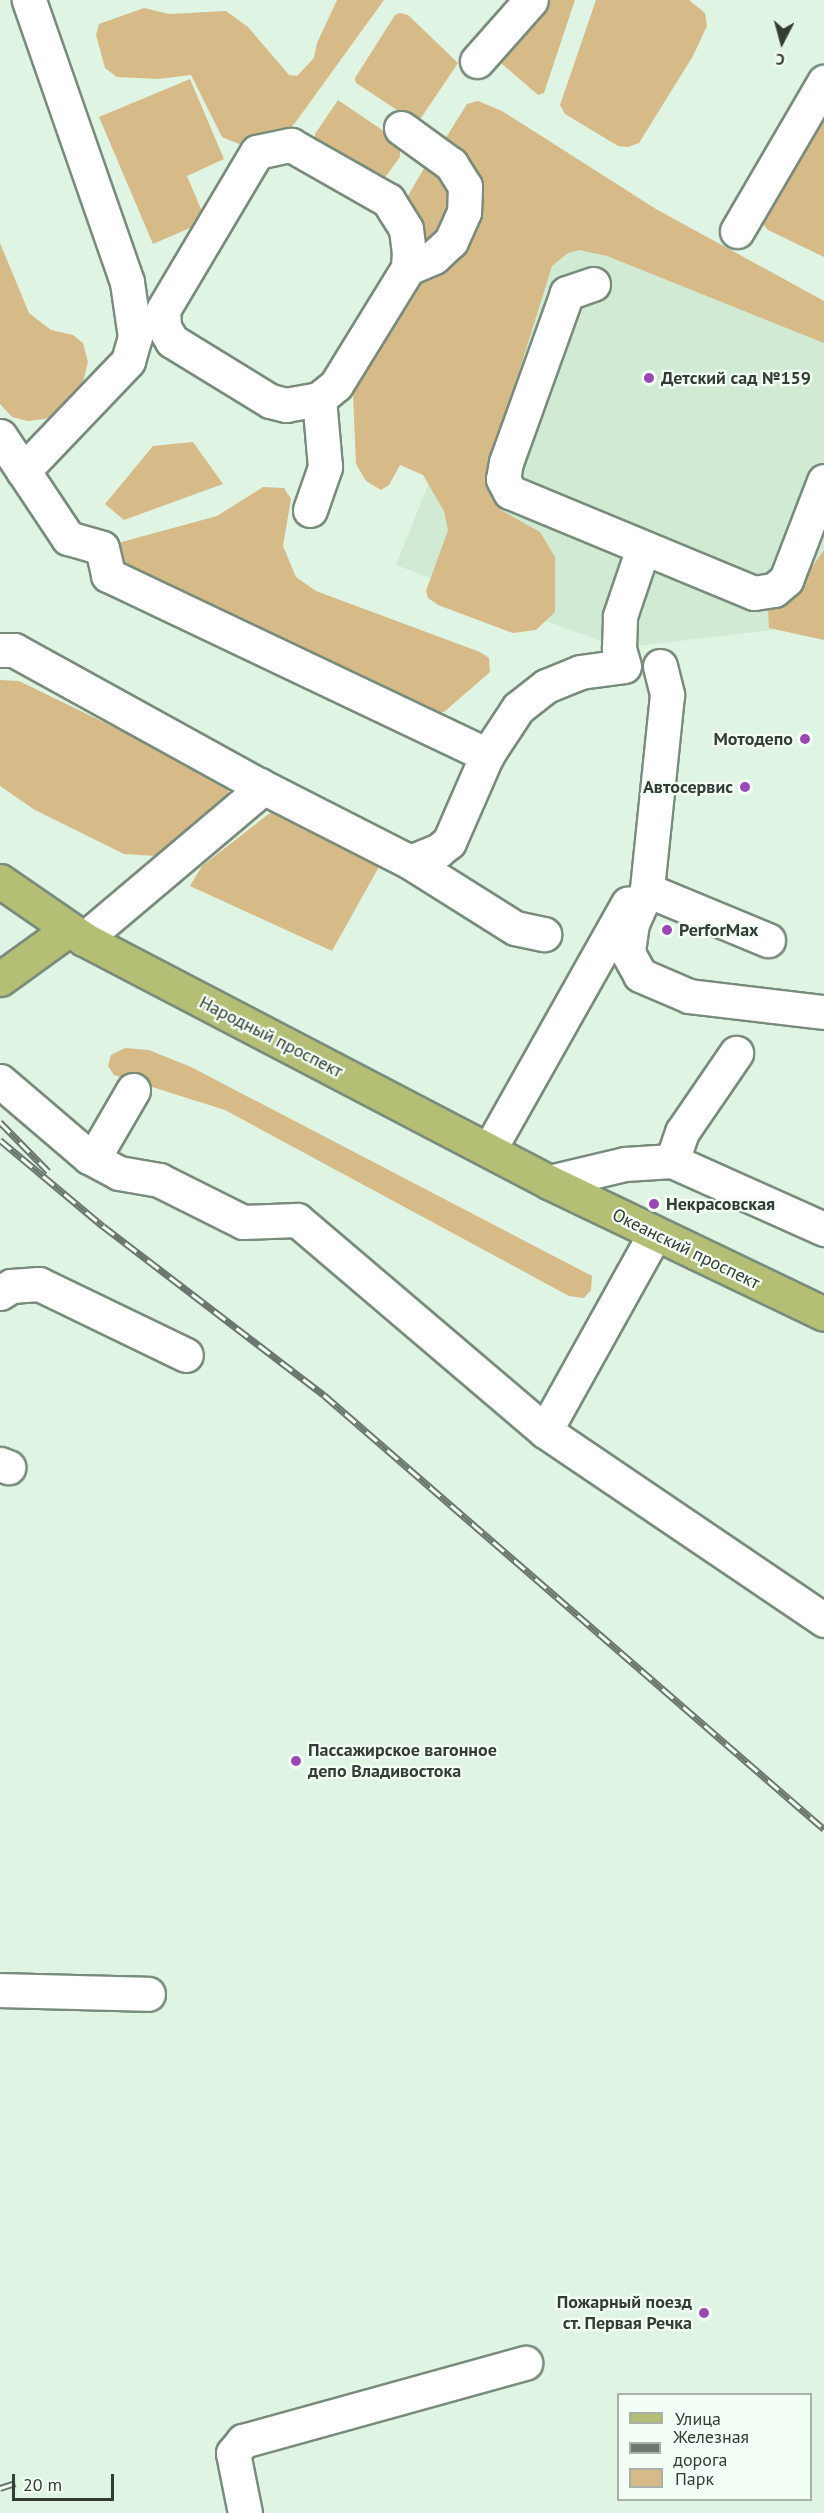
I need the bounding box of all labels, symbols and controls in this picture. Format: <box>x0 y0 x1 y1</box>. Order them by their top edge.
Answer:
north arrow <box>752 12 812 72</box>
text: С <box>775 49 786 70</box>
place label: Детский сад №159 <box>661 367 811 389</box>
marker: Детский сад №159 <box>642 371 656 385</box>
place label: Мотодепо <box>713 728 793 750</box>
marker: Мотодепо <box>798 732 812 746</box>
place label: Автосервис <box>643 776 733 798</box>
marker: Автосервис <box>738 780 752 794</box>
place label: PerforMax <box>679 919 759 941</box>
marker: PerforMax <box>660 923 674 937</box>
street label: Народный проспект <box>196 992 346 1082</box>
place label: Некрасовская <box>666 1193 775 1215</box>
marker: Некрасовская <box>647 1197 661 1211</box>
street label: Океанский проспект <box>609 1204 763 1294</box>
place label: Пассажирское вагонное депо Владивостока <box>308 1740 497 1782</box>
marker: Пассажирское вагонное депо Владивостока <box>289 1754 303 1768</box>
place label: Пожарный поезд ст. Первая Речка <box>557 2292 692 2334</box>
marker: Пожарный поезд ст. Первая Речка <box>697 2306 711 2320</box>
legend <box>617 2393 812 2501</box>
text: Улица <box>675 2407 721 2430</box>
text: Железная дорога <box>673 2425 749 2471</box>
scale bar <box>15 2462 117 2500</box>
text: Парк <box>675 2467 714 2490</box>
text: 20 m <box>23 2473 62 2496</box>

